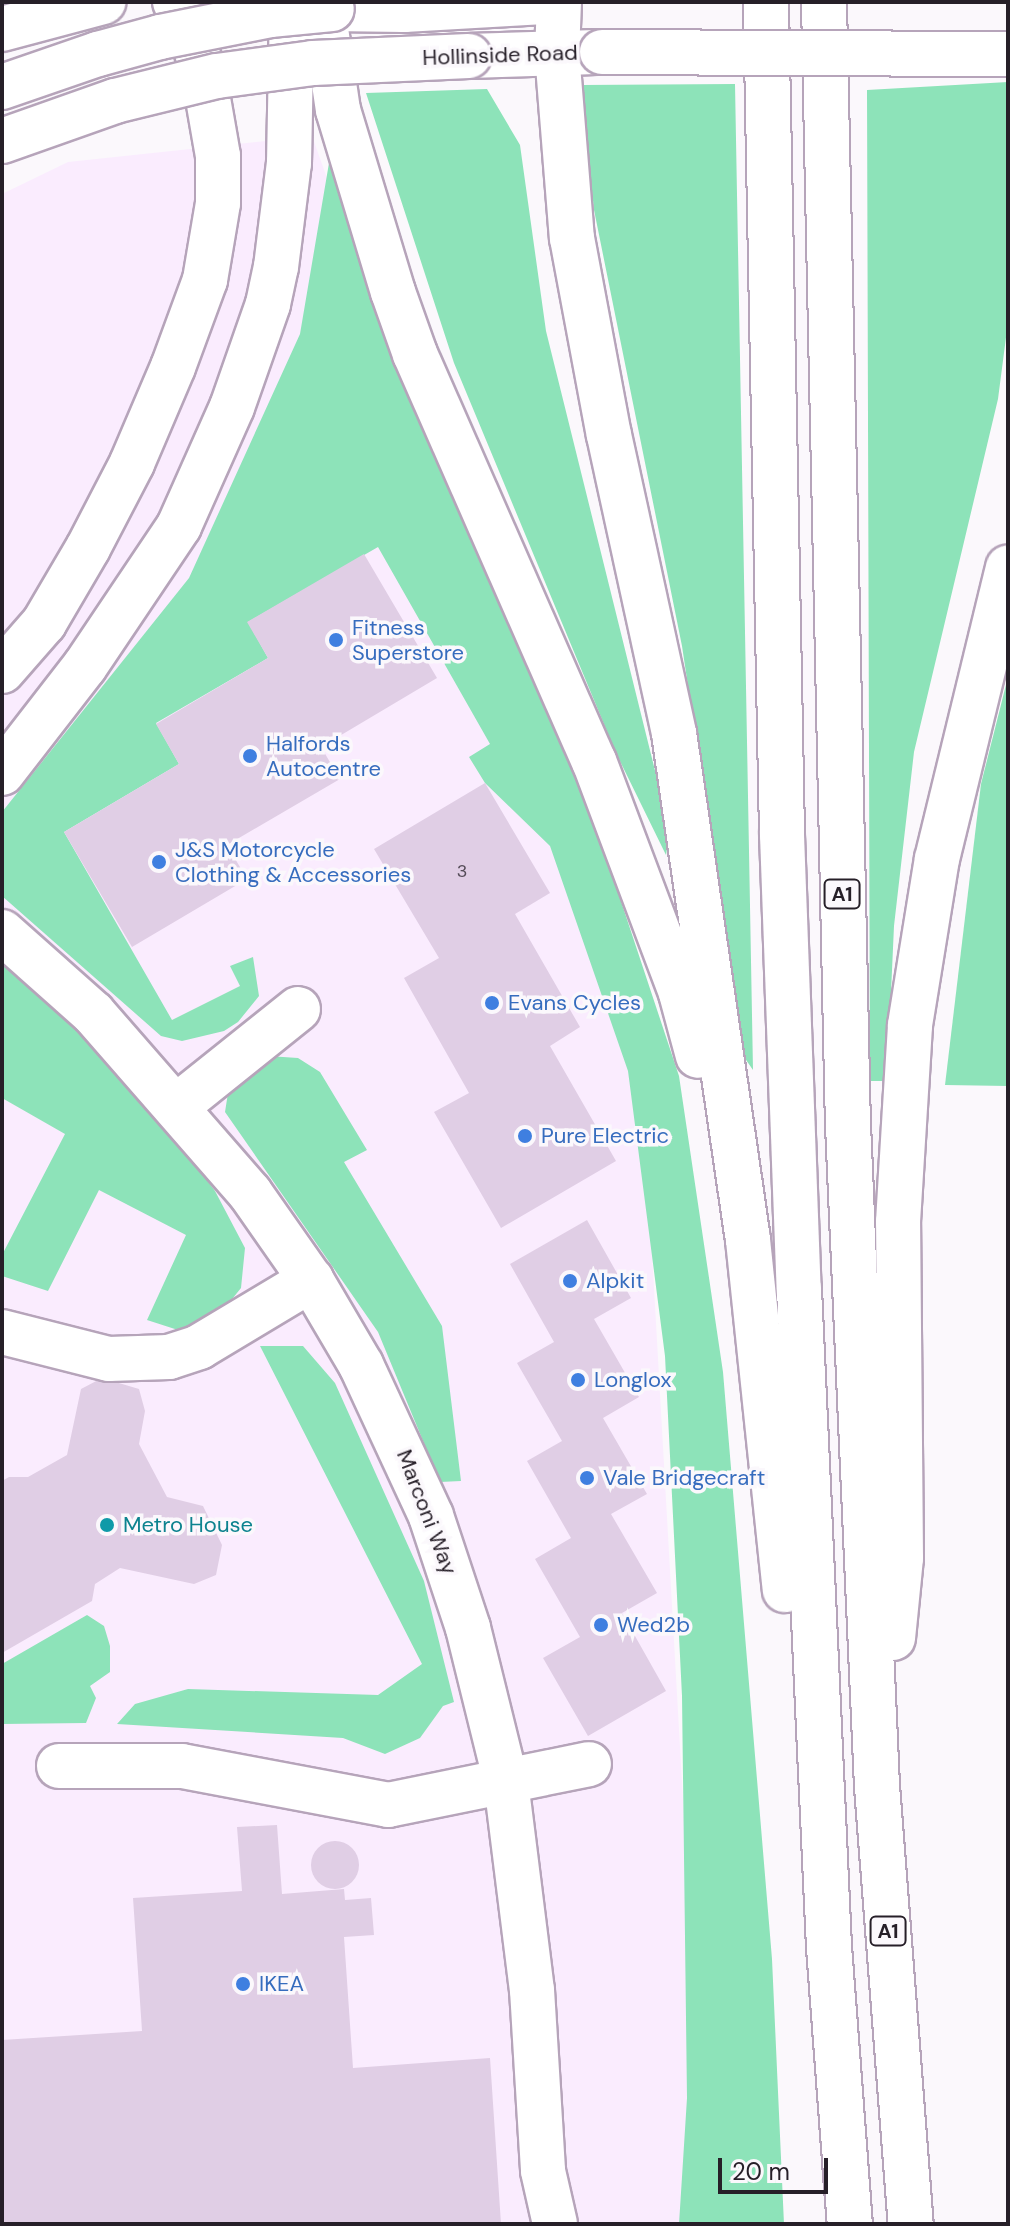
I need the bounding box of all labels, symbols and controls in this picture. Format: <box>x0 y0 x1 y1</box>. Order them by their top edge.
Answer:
street label: Hollinside Road <box>422 39 578 71</box>
place label: Fitness Superstore <box>352 614 464 666</box>
marker: Fitness Superstore <box>327 631 345 649</box>
place label: Halfords Autocentre <box>266 730 381 782</box>
marker: Halfords Autocentre <box>241 747 259 765</box>
place label: J&S Motorcycle Clothing & Accessories <box>175 836 411 888</box>
marker: J&S Motorcycle Clothing & Accessories <box>150 853 168 871</box>
house number: 3 <box>457 860 467 882</box>
road number: A1 <box>822 878 862 910</box>
place label: Evans Cycles <box>508 990 641 1016</box>
marker: Evans Cycles <box>483 994 501 1012</box>
place label: Pure Electric <box>541 1123 669 1149</box>
marker: Pure Electric <box>516 1127 534 1145</box>
place label: Alpkit <box>586 1268 644 1294</box>
marker: Alpkit <box>561 1272 579 1290</box>
place label: Longlox <box>594 1367 671 1393</box>
marker: Longlox <box>569 1371 587 1389</box>
street label: Marconi Way <box>391 1446 463 1578</box>
place label: Vale Bridgecraft <box>603 1465 765 1491</box>
marker: Vale Bridgecraft <box>578 1469 596 1487</box>
place label: Metro House <box>123 1512 253 1538</box>
marker: Metro House <box>98 1516 116 1534</box>
place label: Wed2b <box>617 1612 690 1638</box>
marker: Wed2b <box>592 1616 610 1634</box>
road number: A1 <box>868 1915 908 1947</box>
place label: IKEA <box>259 1971 304 1997</box>
marker: IKEA <box>234 1975 252 1993</box>
scale bar <box>722 2142 832 2192</box>
text: 20 m <box>732 2156 790 2187</box>

